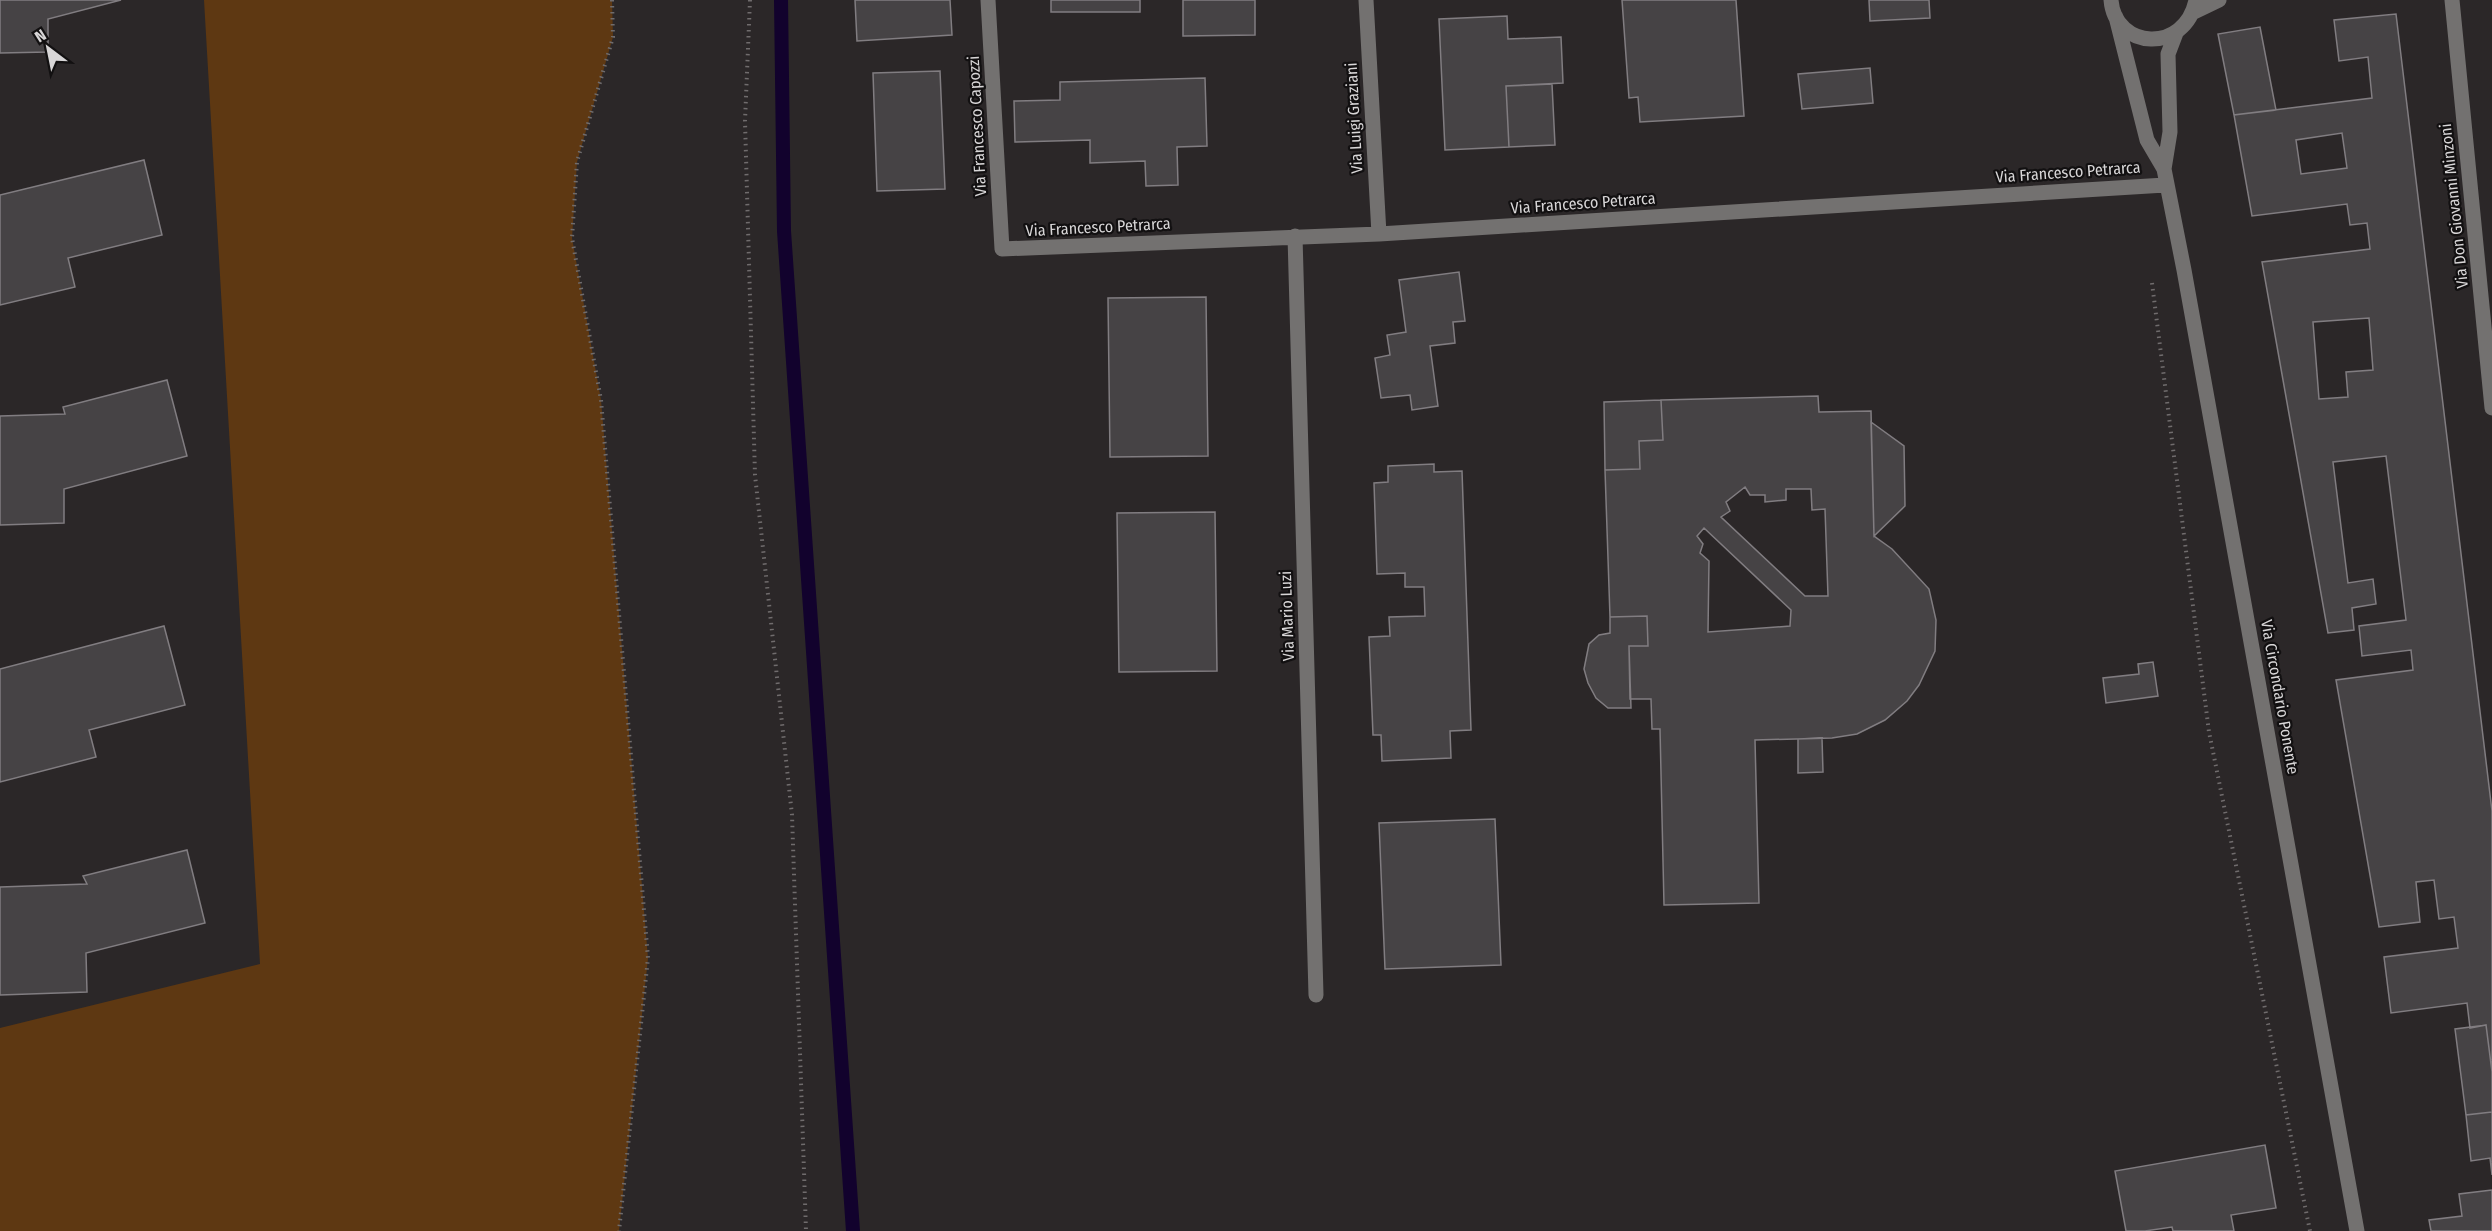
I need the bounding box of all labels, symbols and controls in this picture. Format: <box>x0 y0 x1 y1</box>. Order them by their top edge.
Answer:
north arrow <box>18 18 78 78</box>
text: N <box>31 25 49 46</box>
street label: Via Francesco Capozzi <box>964 55 990 197</box>
street label: Via Luigi Graziani <box>1342 62 1366 174</box>
street label: Via Don Giovanni Minzoni <box>2436 123 2472 289</box>
street label: Via Francesco Petrarca <box>1995 157 2141 187</box>
street label: Via Francesco Petrarca <box>1510 188 1656 218</box>
street label: Via Francesco Petrarca <box>1025 214 1171 240</box>
street label: Via Mario Luzi <box>1276 571 1298 661</box>
street label: Via Circondario Ponente <box>2257 618 2303 776</box>

